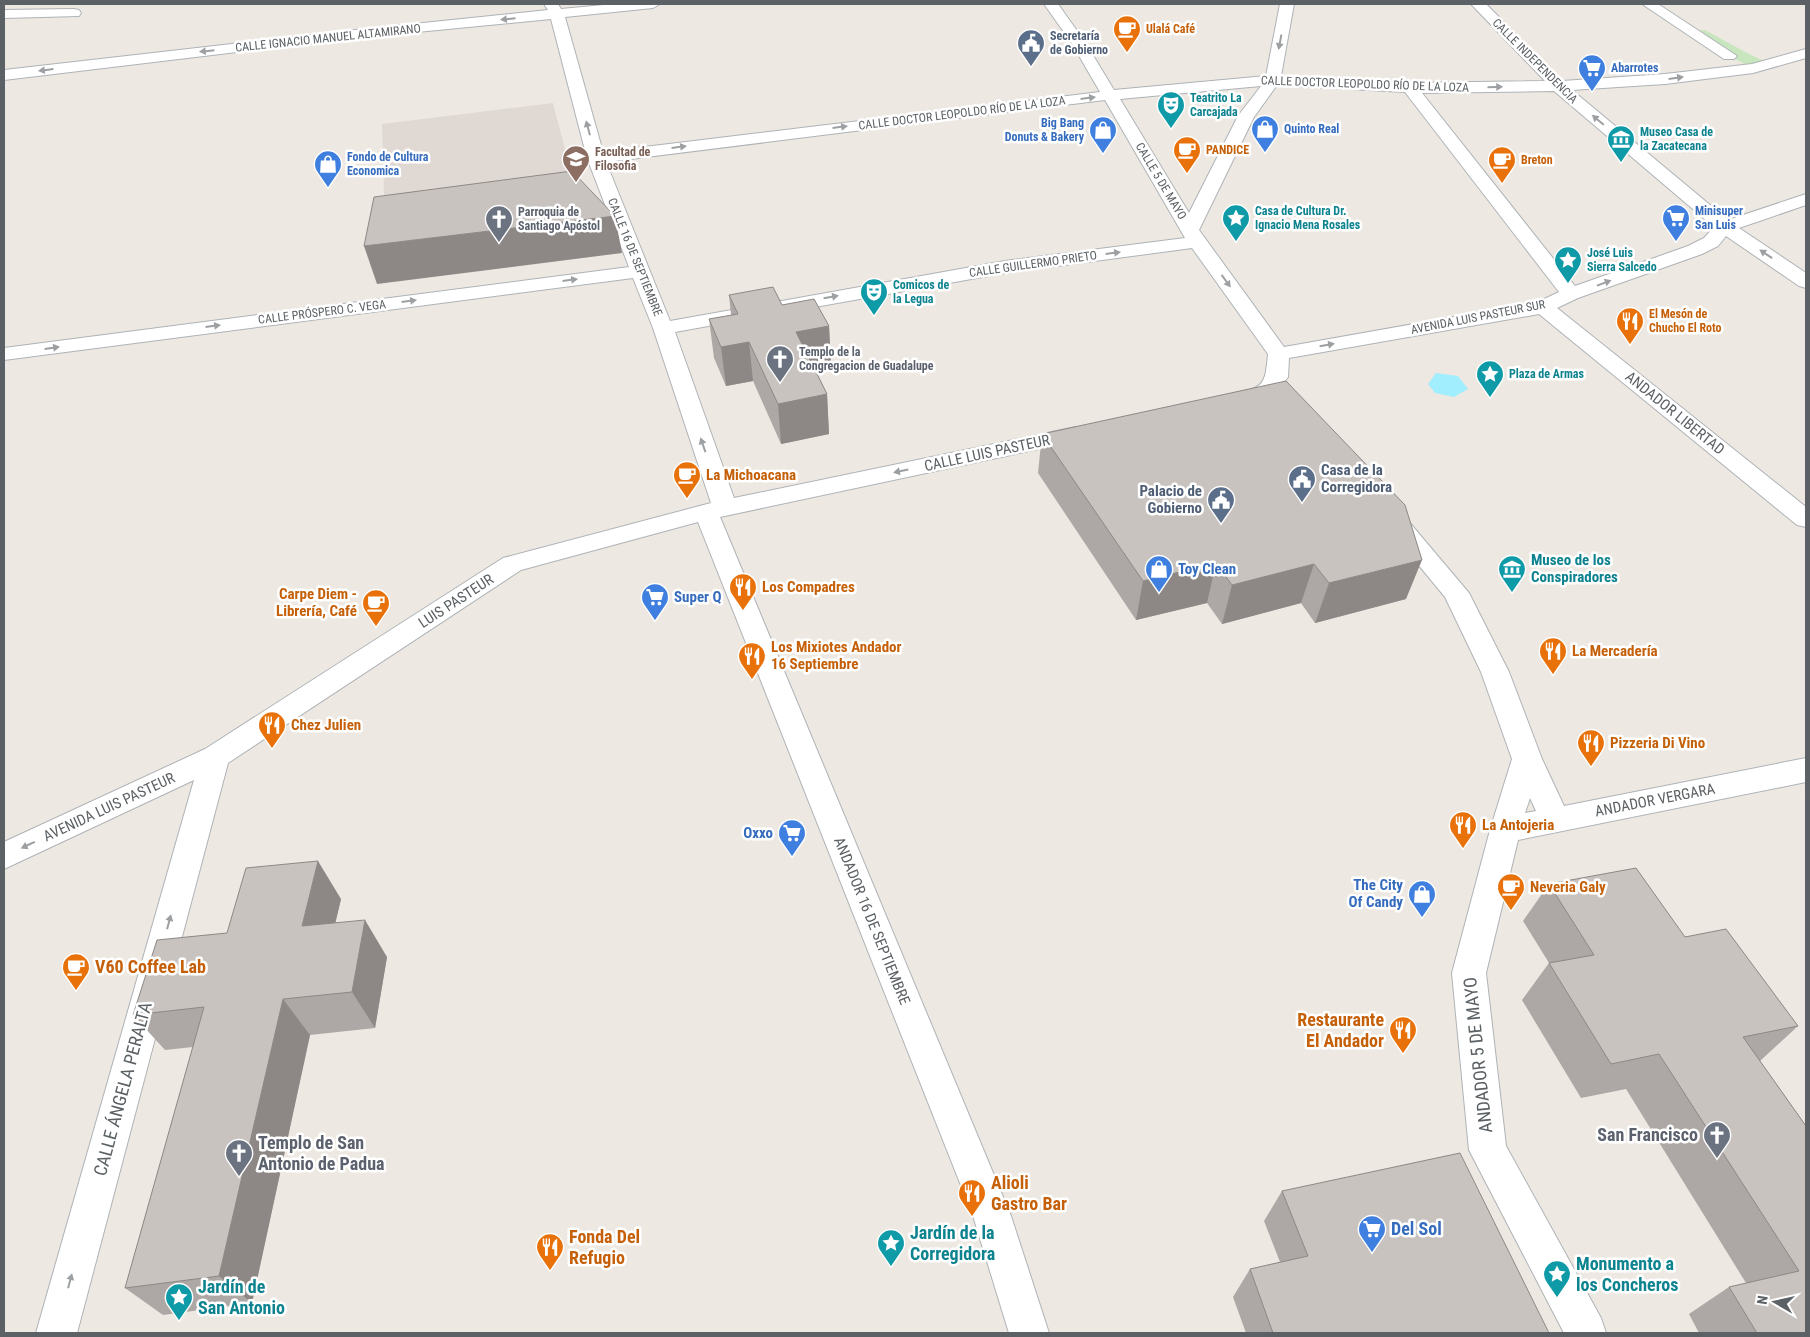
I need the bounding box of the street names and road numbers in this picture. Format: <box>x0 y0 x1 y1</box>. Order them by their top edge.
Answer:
street label: CALLE INDEPENDENCIA <box>1490 16 1580 106</box>
street label: CALLE IGNACIO MANUEL ALTAMIRANO <box>235 21 421 55</box>
street label: CALLE DOCTOR LEOPOLDO RÍO DE LA LOZA <box>1261 72 1469 95</box>
street label: CALLE DOCTOR LEOPOLDO RÍO DE LA LOZA <box>858 92 1066 133</box>
street label: CALLE 5 DE MAYO <box>1133 140 1189 222</box>
street label: CALLE 16 DE SEPTIEMBRE <box>605 196 665 318</box>
street label: CALLE GUILLERMO PRIETO <box>968 248 1098 280</box>
street label: CALLE PRÓSPERO C. VEGA <box>257 296 387 327</box>
street label: AVENIDA LUIS PASTEUR SUR <box>1410 297 1547 337</box>
street label: ANDADOR LIBERTAD <box>1622 368 1728 458</box>
street label: CALLE LUIS PASTEUR <box>923 431 1051 475</box>
street label: LUIS PASTEUR <box>415 570 497 632</box>
street label: AVENIDA LUIS PASTEUR <box>40 769 178 845</box>
street label: ANDADOR VERGARA <box>1593 779 1717 820</box>
street label: ANDADOR 16 DE SEPTIEMBRE <box>830 835 914 1007</box>
street label: ANDADOR 5 DE MAYO <box>1459 976 1496 1134</box>
street label: CALLE ÁNGELA PERALTA <box>89 999 156 1178</box>

